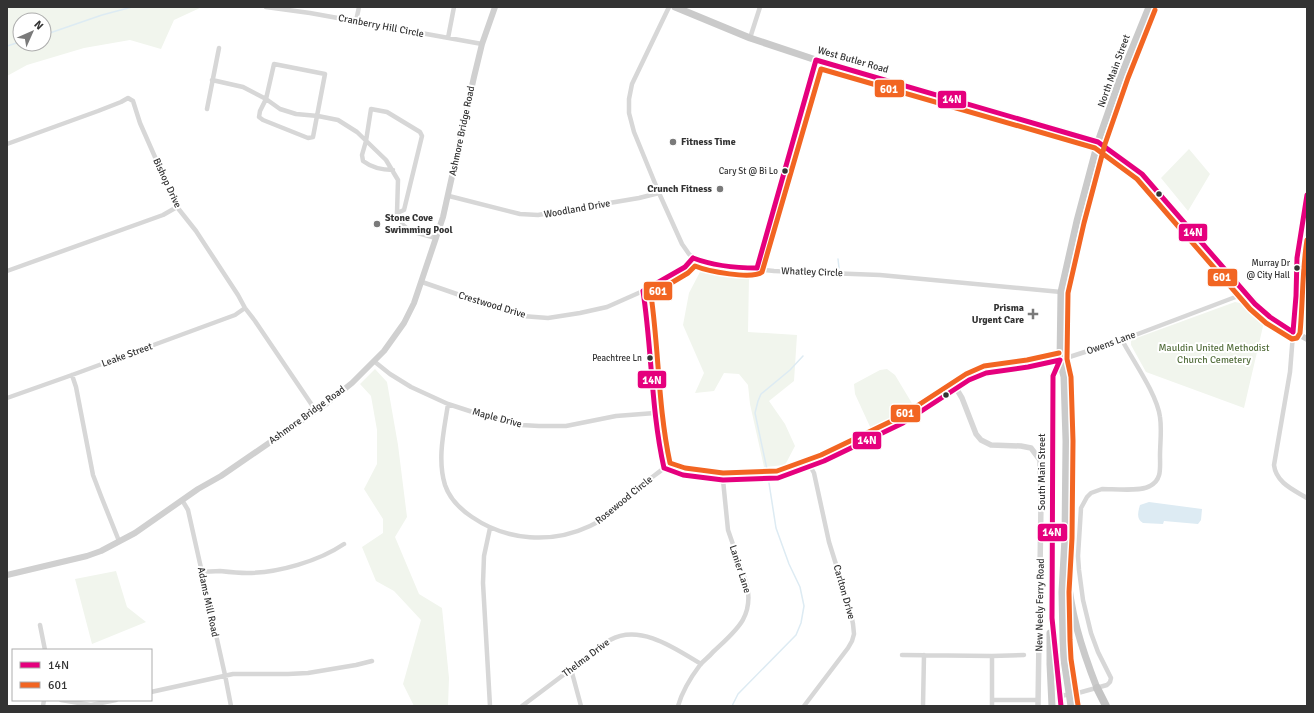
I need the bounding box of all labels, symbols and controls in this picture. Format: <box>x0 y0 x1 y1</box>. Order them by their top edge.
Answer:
north arrow <box>12 12 52 52</box>
street label: Cranberry Hill Circle <box>337 12 425 40</box>
text: N <box>31 18 46 33</box>
street label: North Main Street <box>1095 32 1133 109</box>
street label: West Butler Road <box>816 44 890 76</box>
line badge: 601 <box>874 79 905 98</box>
text: 601 <box>880 83 898 96</box>
street label: Ashmore Bridge Road <box>447 85 477 177</box>
line badge: 14N <box>937 90 967 109</box>
text: 14N <box>942 93 962 106</box>
place label: Fitness Time <box>681 136 736 148</box>
marker: Fitness Time <box>668 137 678 147</box>
street label: Bishop Drive <box>150 156 184 210</box>
place label: Cary St @ Bi Lo <box>719 166 778 177</box>
marker: Cary St @ Bi Lo <box>780 166 790 176</box>
place label: Crunch Fitness <box>647 183 713 195</box>
marker: Crunch Fitness <box>715 184 725 194</box>
unlabelled marker <box>1154 189 1164 199</box>
street label: Woodland Drive <box>543 197 611 221</box>
place label: Stone Cove Swimming Pool <box>385 212 453 236</box>
marker: Stone Cove Swimming Pool <box>372 219 382 229</box>
line badge: 14N <box>1178 223 1208 242</box>
text: 14N <box>1183 226 1203 239</box>
place label: Murray Dr @ City Hall <box>1246 258 1291 281</box>
marker: Murray Dr @ City Hall <box>1292 263 1302 273</box>
street label: Whatley Circle <box>781 265 843 279</box>
line badge: 601 <box>1207 268 1238 287</box>
text: 601 <box>1213 271 1231 284</box>
line badge: 601 <box>643 281 673 301</box>
text: 601 <box>649 285 667 298</box>
street label: Crestwood Drive <box>457 289 527 321</box>
place label: Prisma Urgent Care <box>972 302 1024 326</box>
marker: Prisma Urgent Care <box>1027 308 1039 320</box>
street label: Owens Lane <box>1085 329 1137 357</box>
street label: Leake Street <box>100 340 154 370</box>
park label: Mauldin United Methodist Church Cemetery <box>1159 342 1270 366</box>
place label: Peachtree Ln <box>592 353 642 364</box>
marker: Peachtree Ln <box>645 353 655 363</box>
line badge: 14N <box>637 370 667 389</box>
text: 14N <box>642 374 662 387</box>
street label: Ashmore Bridge Road <box>266 383 348 447</box>
unlabelled marker <box>941 390 951 400</box>
line badge: 601 <box>890 404 921 423</box>
street label: Maple Drive <box>471 406 523 430</box>
text: 601 <box>896 407 914 420</box>
line badge: 14N <box>852 431 882 450</box>
street label: South Main Street <box>1036 433 1048 510</box>
text: 14N <box>857 434 877 447</box>
street label: Rosewood Circle <box>593 473 655 527</box>
line badge: 14N <box>1037 523 1068 542</box>
text: 14N <box>1042 526 1062 539</box>
street label: Lanier Lane <box>727 543 753 595</box>
street label: New Neely Ferry Road <box>1033 558 1047 652</box>
street label: Carlton Drive <box>830 563 858 621</box>
street label: Adams Mill Road <box>195 566 221 638</box>
street label: Thelma Drive <box>560 636 612 680</box>
legend <box>12 649 152 701</box>
text: 14N <box>48 658 69 673</box>
text: 601 <box>48 678 67 693</box>

